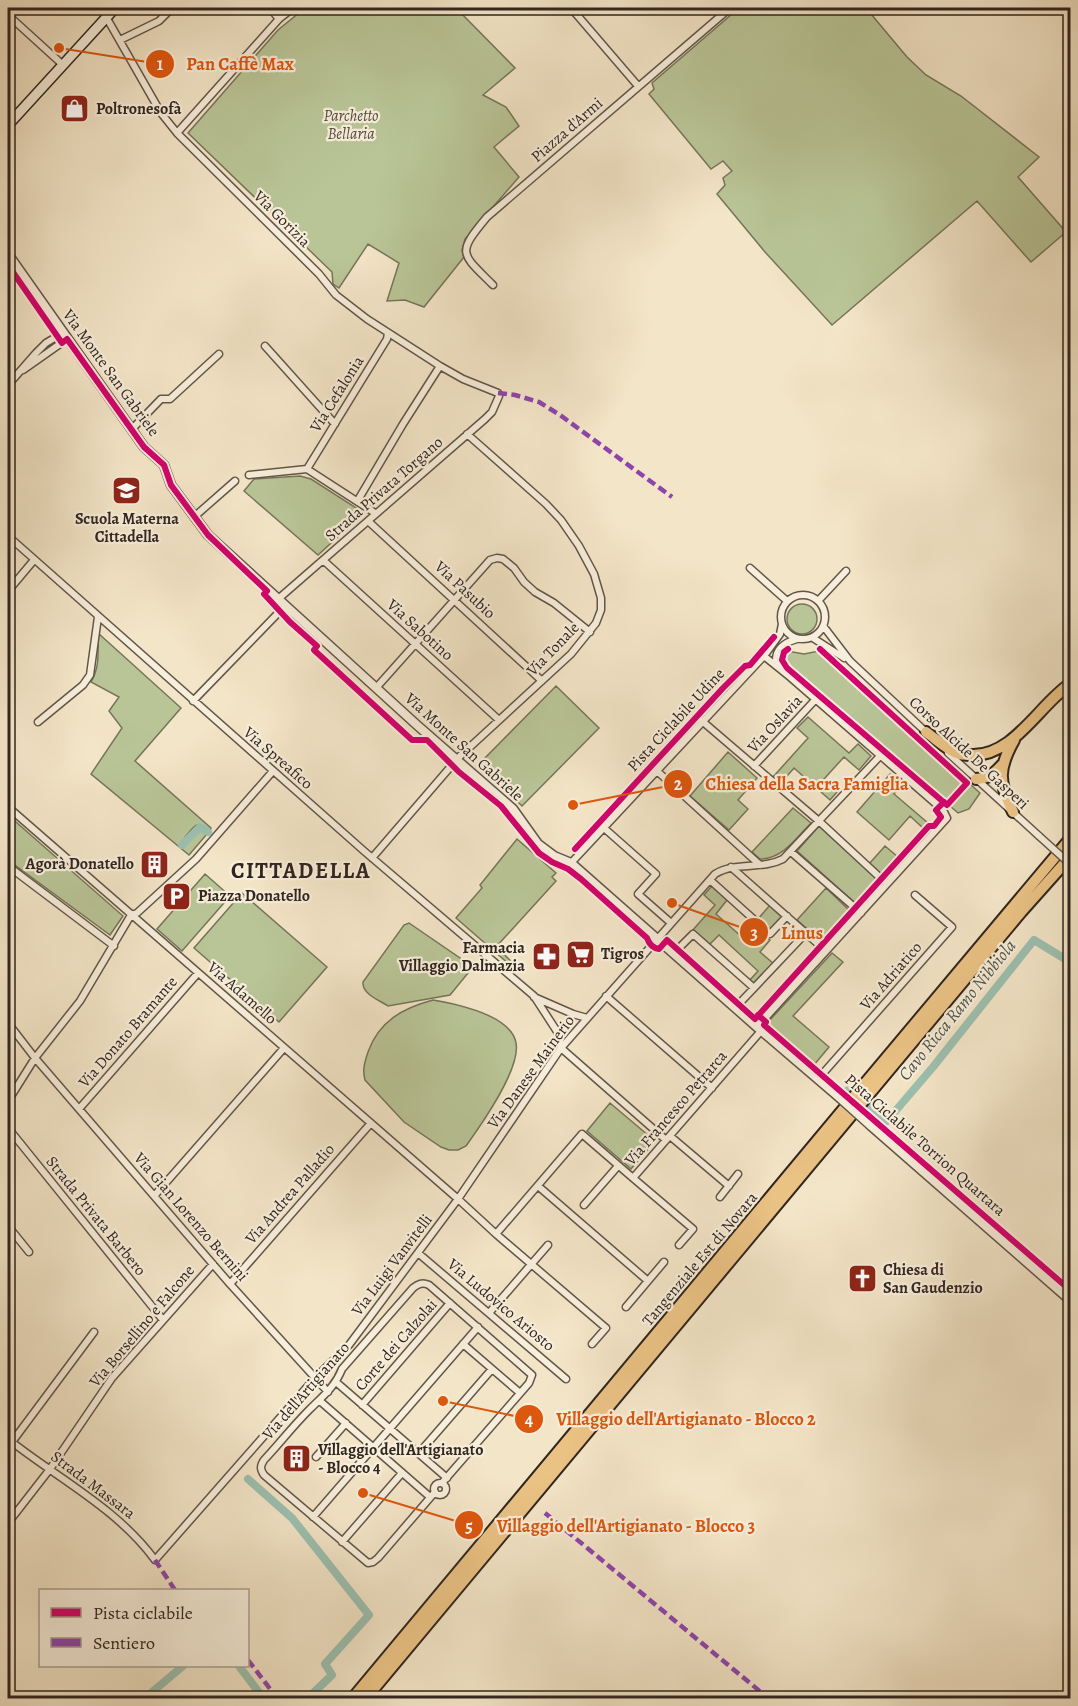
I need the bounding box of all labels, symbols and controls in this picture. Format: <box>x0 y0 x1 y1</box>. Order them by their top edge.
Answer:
callout: Pan Caffè Max <box>145 46 306 82</box>
text: 1 <box>157 52 164 76</box>
text: Pan Caffè Max <box>186 52 294 76</box>
shop icon: Poltronesofà <box>59 93 91 125</box>
street label: Piazza d'Armi <box>526 93 608 167</box>
place label: Poltronesofà <box>96 98 182 120</box>
park label: Parchetto Bellaria <box>323 105 379 145</box>
street label: Via Gorizia <box>248 185 316 253</box>
street label: Via Monte San Gabriele <box>57 304 165 441</box>
street label: Via Cefalonia <box>304 351 369 437</box>
street label: Strada Privata Torgano <box>320 432 448 546</box>
school or university icon: Scuola Materna Cittadella <box>111 475 143 507</box>
place label: Scuola Materna Cittadella <box>75 508 179 548</box>
street label: Via Pasubio <box>429 555 500 624</box>
street label: Via Sabotino <box>381 594 458 666</box>
street label: Via Tonale <box>521 617 584 682</box>
street label: Pista Ciclabile Udine <box>622 663 730 777</box>
street label: Via Monte San Gabriele <box>399 687 528 806</box>
street label: Via Oslavia <box>742 690 808 759</box>
street label: Corso Alcide De Gasperi <box>904 691 1034 815</box>
street label: Via Spreafico <box>238 721 318 794</box>
callout: Chiesa della Sacra Famiglia <box>663 766 921 802</box>
text: 2 <box>674 772 683 796</box>
text: Chiesa della Sacra Famiglia <box>705 772 909 796</box>
building icon: Agorà Donatello <box>139 848 171 880</box>
place label: Agorà Donatello <box>24 853 134 875</box>
district label: CITTADELLA <box>231 856 371 886</box>
parking icon: Piazza Donatello <box>161 880 193 912</box>
place label: Piazza Donatello <box>198 885 310 907</box>
callout: Linus <box>739 914 835 950</box>
text: 3 <box>750 921 758 945</box>
text: Linus <box>781 921 823 945</box>
water label: Cavo Ricca Ramo Nibbiola <box>893 935 1021 1085</box>
place label: Farmacia Villaggio Dalmazia <box>398 937 525 977</box>
street label: Via Adriatico <box>854 937 927 1016</box>
supermarket icon: Tigros <box>564 938 596 970</box>
pharmacy icon: Farmacia Villaggio Dalmazia <box>530 941 562 973</box>
place label: Tigros <box>601 943 644 965</box>
street label: Via Adamello <box>202 956 282 1029</box>
street label: Via Donato Bramante <box>73 972 183 1093</box>
street label: Via Danese Mainerio <box>482 1011 580 1134</box>
street label: Via Francesco Petrarca <box>619 1045 733 1171</box>
street label: Pista Ciclabile Torrion Quartara <box>840 1069 1011 1221</box>
street label: Via Andrea Palladio <box>239 1139 340 1250</box>
street label: Via Gian Lorenzo Bernini <box>128 1147 253 1286</box>
street label: Strada Privata Barbero <box>41 1151 151 1281</box>
street label: Tangenziale Est di Novara <box>637 1187 763 1331</box>
street label: Via Luigi Vanvitelli <box>346 1210 438 1321</box>
street label: Via Ludovico Ariosto <box>442 1253 559 1356</box>
place label: Chiesa di San Gaudenzio <box>883 1259 983 1299</box>
street label: Via Borsellino e Falcone <box>84 1260 200 1393</box>
church icon: Chiesa di San Gaudenzio <box>846 1263 878 1295</box>
street label: Corte dei Calzolai <box>350 1294 442 1396</box>
street label: Via dell'Artigianato <box>257 1337 355 1446</box>
callout: Villaggio dell'Artigianato - Blocco 2 <box>514 1401 828 1437</box>
text: 4 <box>525 1407 534 1431</box>
text: Villaggio dell'Artigianato - Blocco 2 <box>555 1407 816 1431</box>
place label: Villaggio dell'Artigianato - Blocco 4 <box>317 1439 483 1479</box>
building icon: Villaggio dell'Artigianato - Blocco 4 <box>281 1443 313 1475</box>
street label: Strada Massara <box>46 1446 140 1524</box>
callout: Villaggio dell'Artigianato - Blocco 3 <box>454 1507 767 1543</box>
text: 5 <box>465 1514 473 1538</box>
text: Villaggio dell'Artigianato - Blocco 3 <box>496 1514 755 1538</box>
legend <box>39 1589 249 1667</box>
text: Pista ciclabile <box>93 1601 193 1625</box>
text: Sentiero <box>93 1631 155 1655</box>

